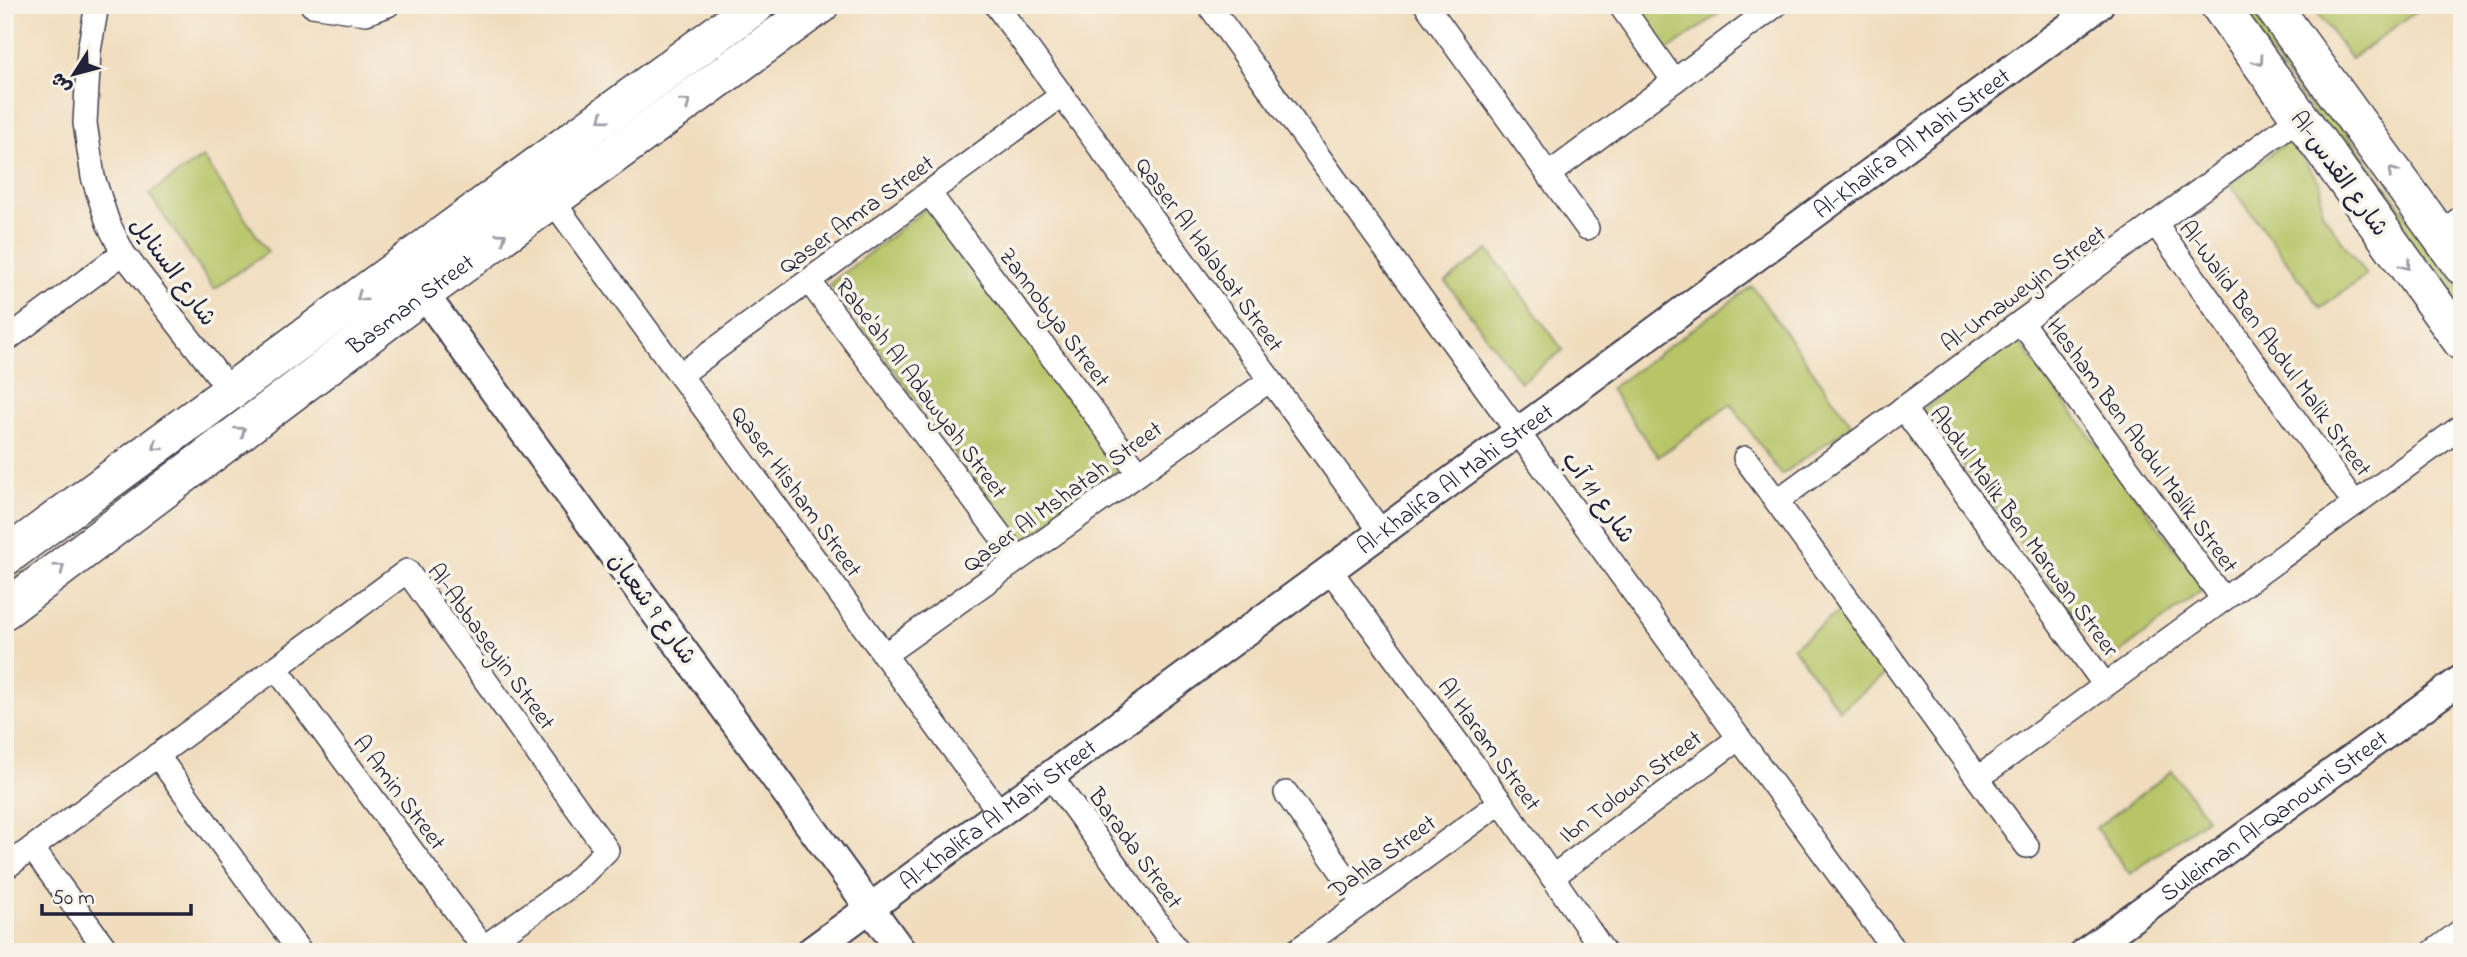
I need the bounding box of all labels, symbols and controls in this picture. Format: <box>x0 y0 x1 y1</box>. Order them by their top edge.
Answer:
north arrow <box>38 38 108 108</box>
one-way arrow <box>2250 53 2263 65</box>
street label: Al-Khalifa Al Mahi Street <box>1807 60 2019 229</box>
text: ش <box>45 66 79 99</box>
one-way arrow <box>678 98 691 111</box>
street label: Al-شارع القدس <box>2280 104 2396 245</box>
one-way arrow <box>598 110 611 123</box>
street label: Qaser Amra Street <box>772 147 943 285</box>
street label: Qaser Al Halabat Street <box>1125 151 1291 360</box>
one-way arrow <box>2389 167 2401 180</box>
street label: شارع السنايل <box>120 210 224 335</box>
street label: Al-Walid Ben Abdul Malik Street <box>2169 214 2379 485</box>
street label: Al-Umaweyin Street <box>1934 218 2115 363</box>
one-way arrow <box>494 232 507 245</box>
street label: Zannobya Street <box>988 241 1117 397</box>
street label: Basman Street <box>340 247 483 366</box>
one-way arrow <box>2398 257 2411 270</box>
street label: Rabe'ah Al Adawyah Street <box>824 272 1015 508</box>
one-way arrow <box>356 289 368 301</box>
street label: Hesham Ben Abdul Malik Street <box>2036 312 2246 581</box>
street label: Al-Khalifa Al Mahi Street <box>1350 396 1562 565</box>
street label: Qaser Hisham Street <box>721 399 869 586</box>
street label: Abdul Malik Ben Marwan Streer <box>1920 400 2127 666</box>
street label: Qaser Al Mshatah Street <box>956 413 1171 583</box>
one-way arrow <box>234 427 246 440</box>
one-way arrow <box>152 438 165 450</box>
street label: شارع 11 آب <box>1552 445 1642 552</box>
street label: شارع 9 شعبان <box>598 546 704 673</box>
street label: Al-Abbaseyin Street <box>416 557 563 739</box>
one-way arrow <box>52 564 65 577</box>
street label: Al Haram Street <box>1428 672 1548 819</box>
street label: Ibn Tolown Street <box>1553 722 1710 854</box>
street label: Suleiman Al-Qanouni Street <box>2154 723 2397 912</box>
street label: A Amin Street <box>343 728 453 859</box>
street label: Al-Khalifa Al Mahi Street <box>893 732 1105 900</box>
street label: Barada Street <box>1077 781 1190 917</box>
street label: Dahla Street <box>1322 807 1445 910</box>
scale bar <box>42 873 191 917</box>
text: 50 m <box>52 884 95 914</box>

